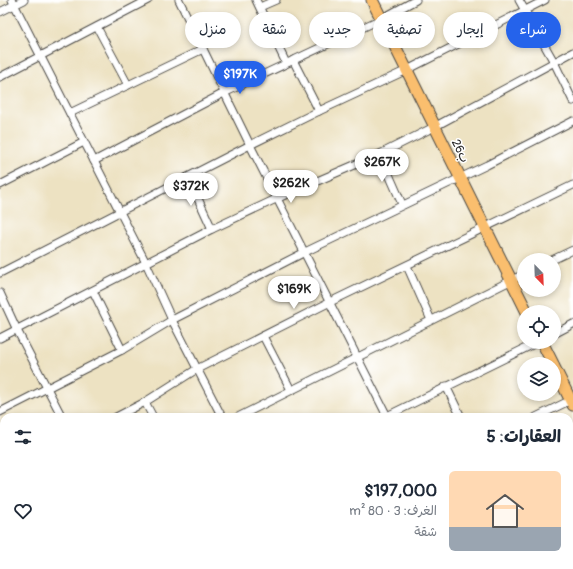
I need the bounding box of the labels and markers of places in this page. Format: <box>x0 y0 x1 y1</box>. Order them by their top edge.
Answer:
pin: $197K <box>212 61 268 95</box>
pin: $267K <box>354 149 410 183</box>
pin: $262K <box>263 170 319 204</box>
pin: $372K <box>163 173 219 207</box>
pin: $169K <box>266 276 322 310</box>

